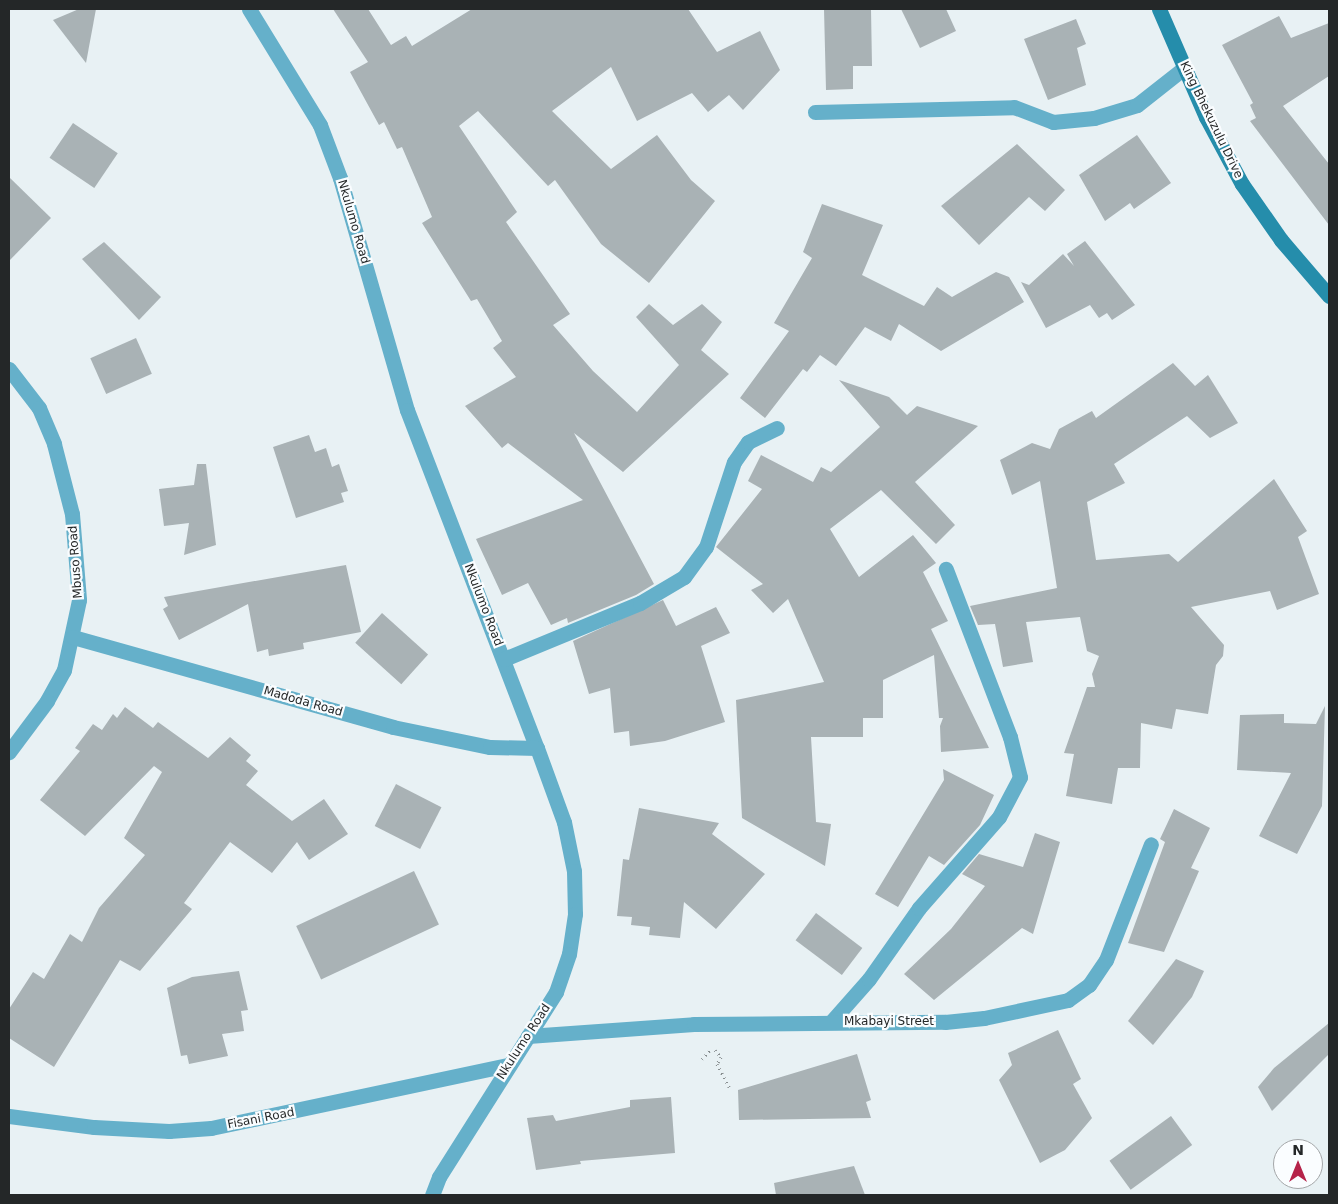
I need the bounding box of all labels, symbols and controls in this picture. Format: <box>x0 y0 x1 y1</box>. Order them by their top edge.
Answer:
street label: King Bhekuzulu Drive <box>1176 59 1246 181</box>
street label: Nkulumo Road <box>334 178 372 266</box>
street label: Mbuso Road <box>66 525 86 599</box>
street label: Nkulumo Road <box>461 562 505 648</box>
street label: Madoda Road <box>262 684 344 720</box>
street label: Nkulumo Road <box>494 1002 554 1082</box>
street label: Mkabayi Street <box>844 1015 934 1029</box>
street label: Fisani Road <box>226 1105 296 1133</box>
north arrow <box>1273 1139 1323 1189</box>
text: N <box>1292 1142 1304 1158</box>

